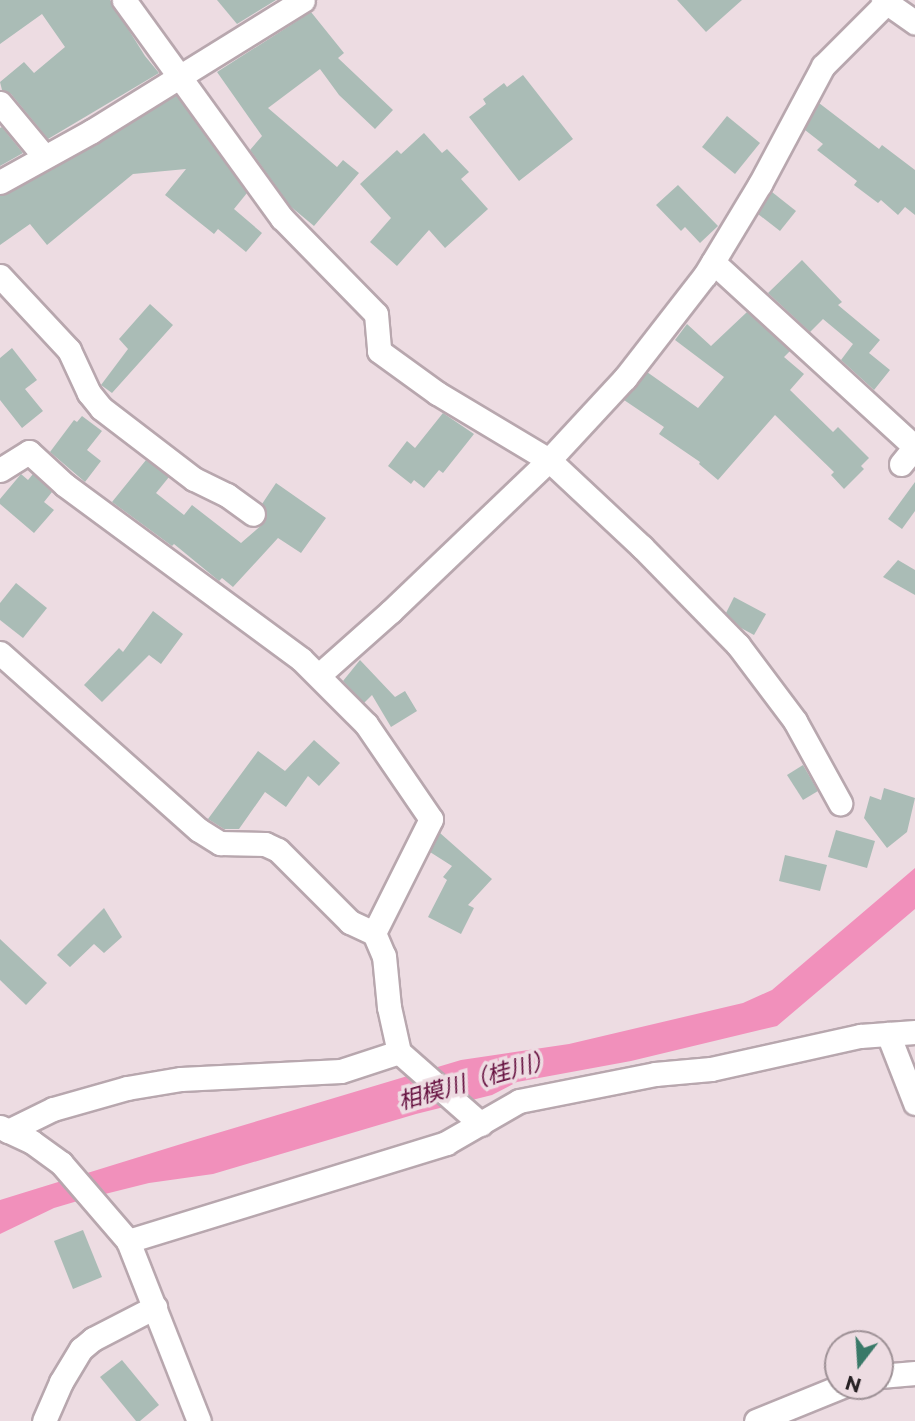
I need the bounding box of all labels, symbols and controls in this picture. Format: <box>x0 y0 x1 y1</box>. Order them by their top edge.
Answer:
water label: 相模川（桂川） <box>395 1045 557 1115</box>
north arrow <box>824 1330 894 1400</box>
text: N <box>843 1370 864 1397</box>

